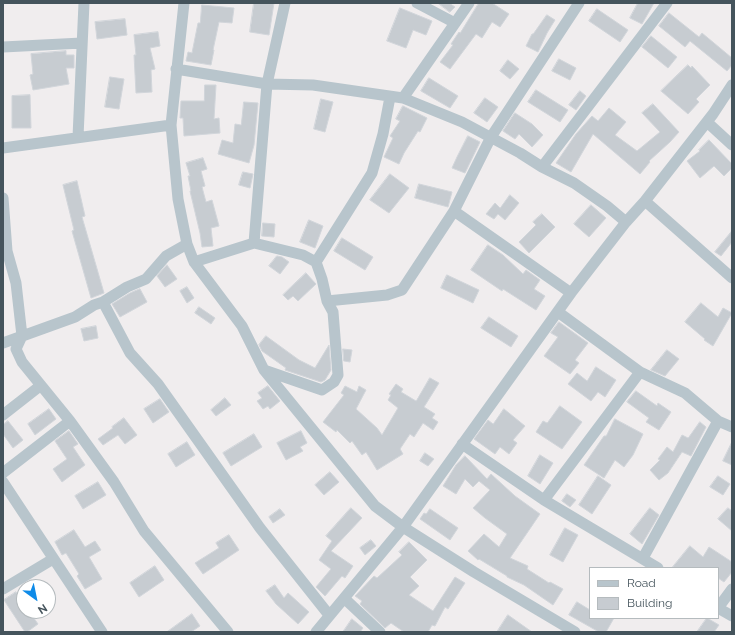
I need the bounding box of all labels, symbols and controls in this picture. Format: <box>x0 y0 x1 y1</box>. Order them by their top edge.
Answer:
legend <box>589 567 719 619</box>
text: Road <box>627 576 656 590</box>
north arrow <box>16 579 56 619</box>
text: Building <box>627 596 673 610</box>
text: N <box>35 601 49 616</box>

